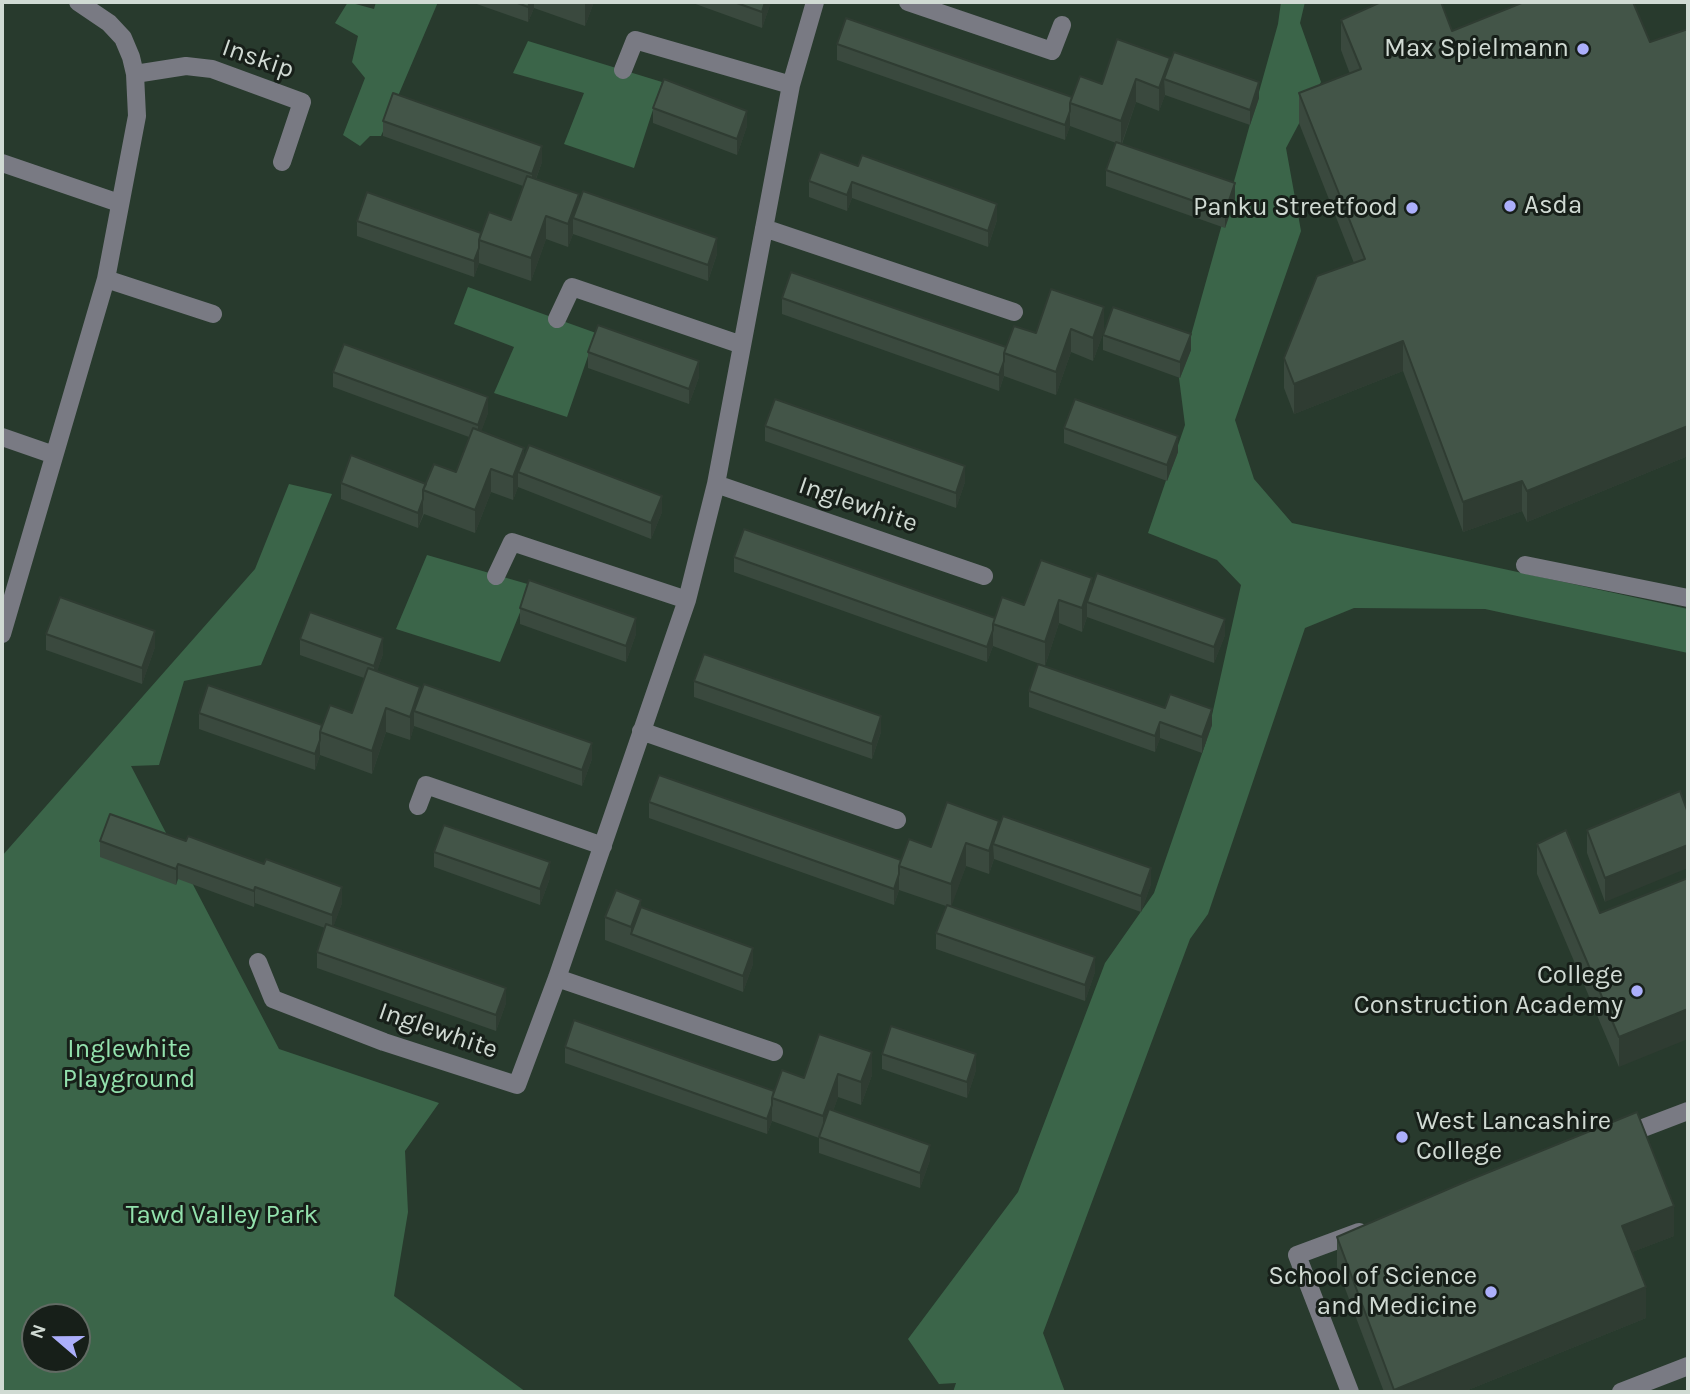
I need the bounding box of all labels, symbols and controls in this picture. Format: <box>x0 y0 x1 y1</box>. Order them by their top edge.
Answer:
street label: Inskip <box>218 32 298 86</box>
place label: Max Spielmann <box>1384 33 1569 65</box>
marker: Max Spielmann <box>1575 41 1591 57</box>
place label: Asda <box>1524 190 1582 222</box>
place label: Panku Streetfood <box>1193 192 1398 224</box>
marker: Asda <box>1502 198 1518 214</box>
marker: Panku Streetfood <box>1404 200 1420 216</box>
street label: Inglewhite <box>794 470 922 540</box>
place label: College Construction Academy <box>1354 960 1623 1021</box>
marker: College Construction Academy <box>1629 983 1645 999</box>
street label: Inglewhite <box>374 996 502 1066</box>
park label: Inglewhite Playground <box>62 1034 196 1096</box>
place label: West Lancashire College <box>1416 1106 1611 1168</box>
marker: West Lancashire College <box>1394 1129 1410 1145</box>
park label: Tawd Valley Park <box>126 1200 318 1232</box>
place label: School of Science and Medicine <box>1268 1261 1477 1322</box>
marker: School of Science and Medicine <box>1483 1284 1499 1300</box>
north arrow <box>21 1303 91 1373</box>
text: N <box>25 1321 51 1342</box>

